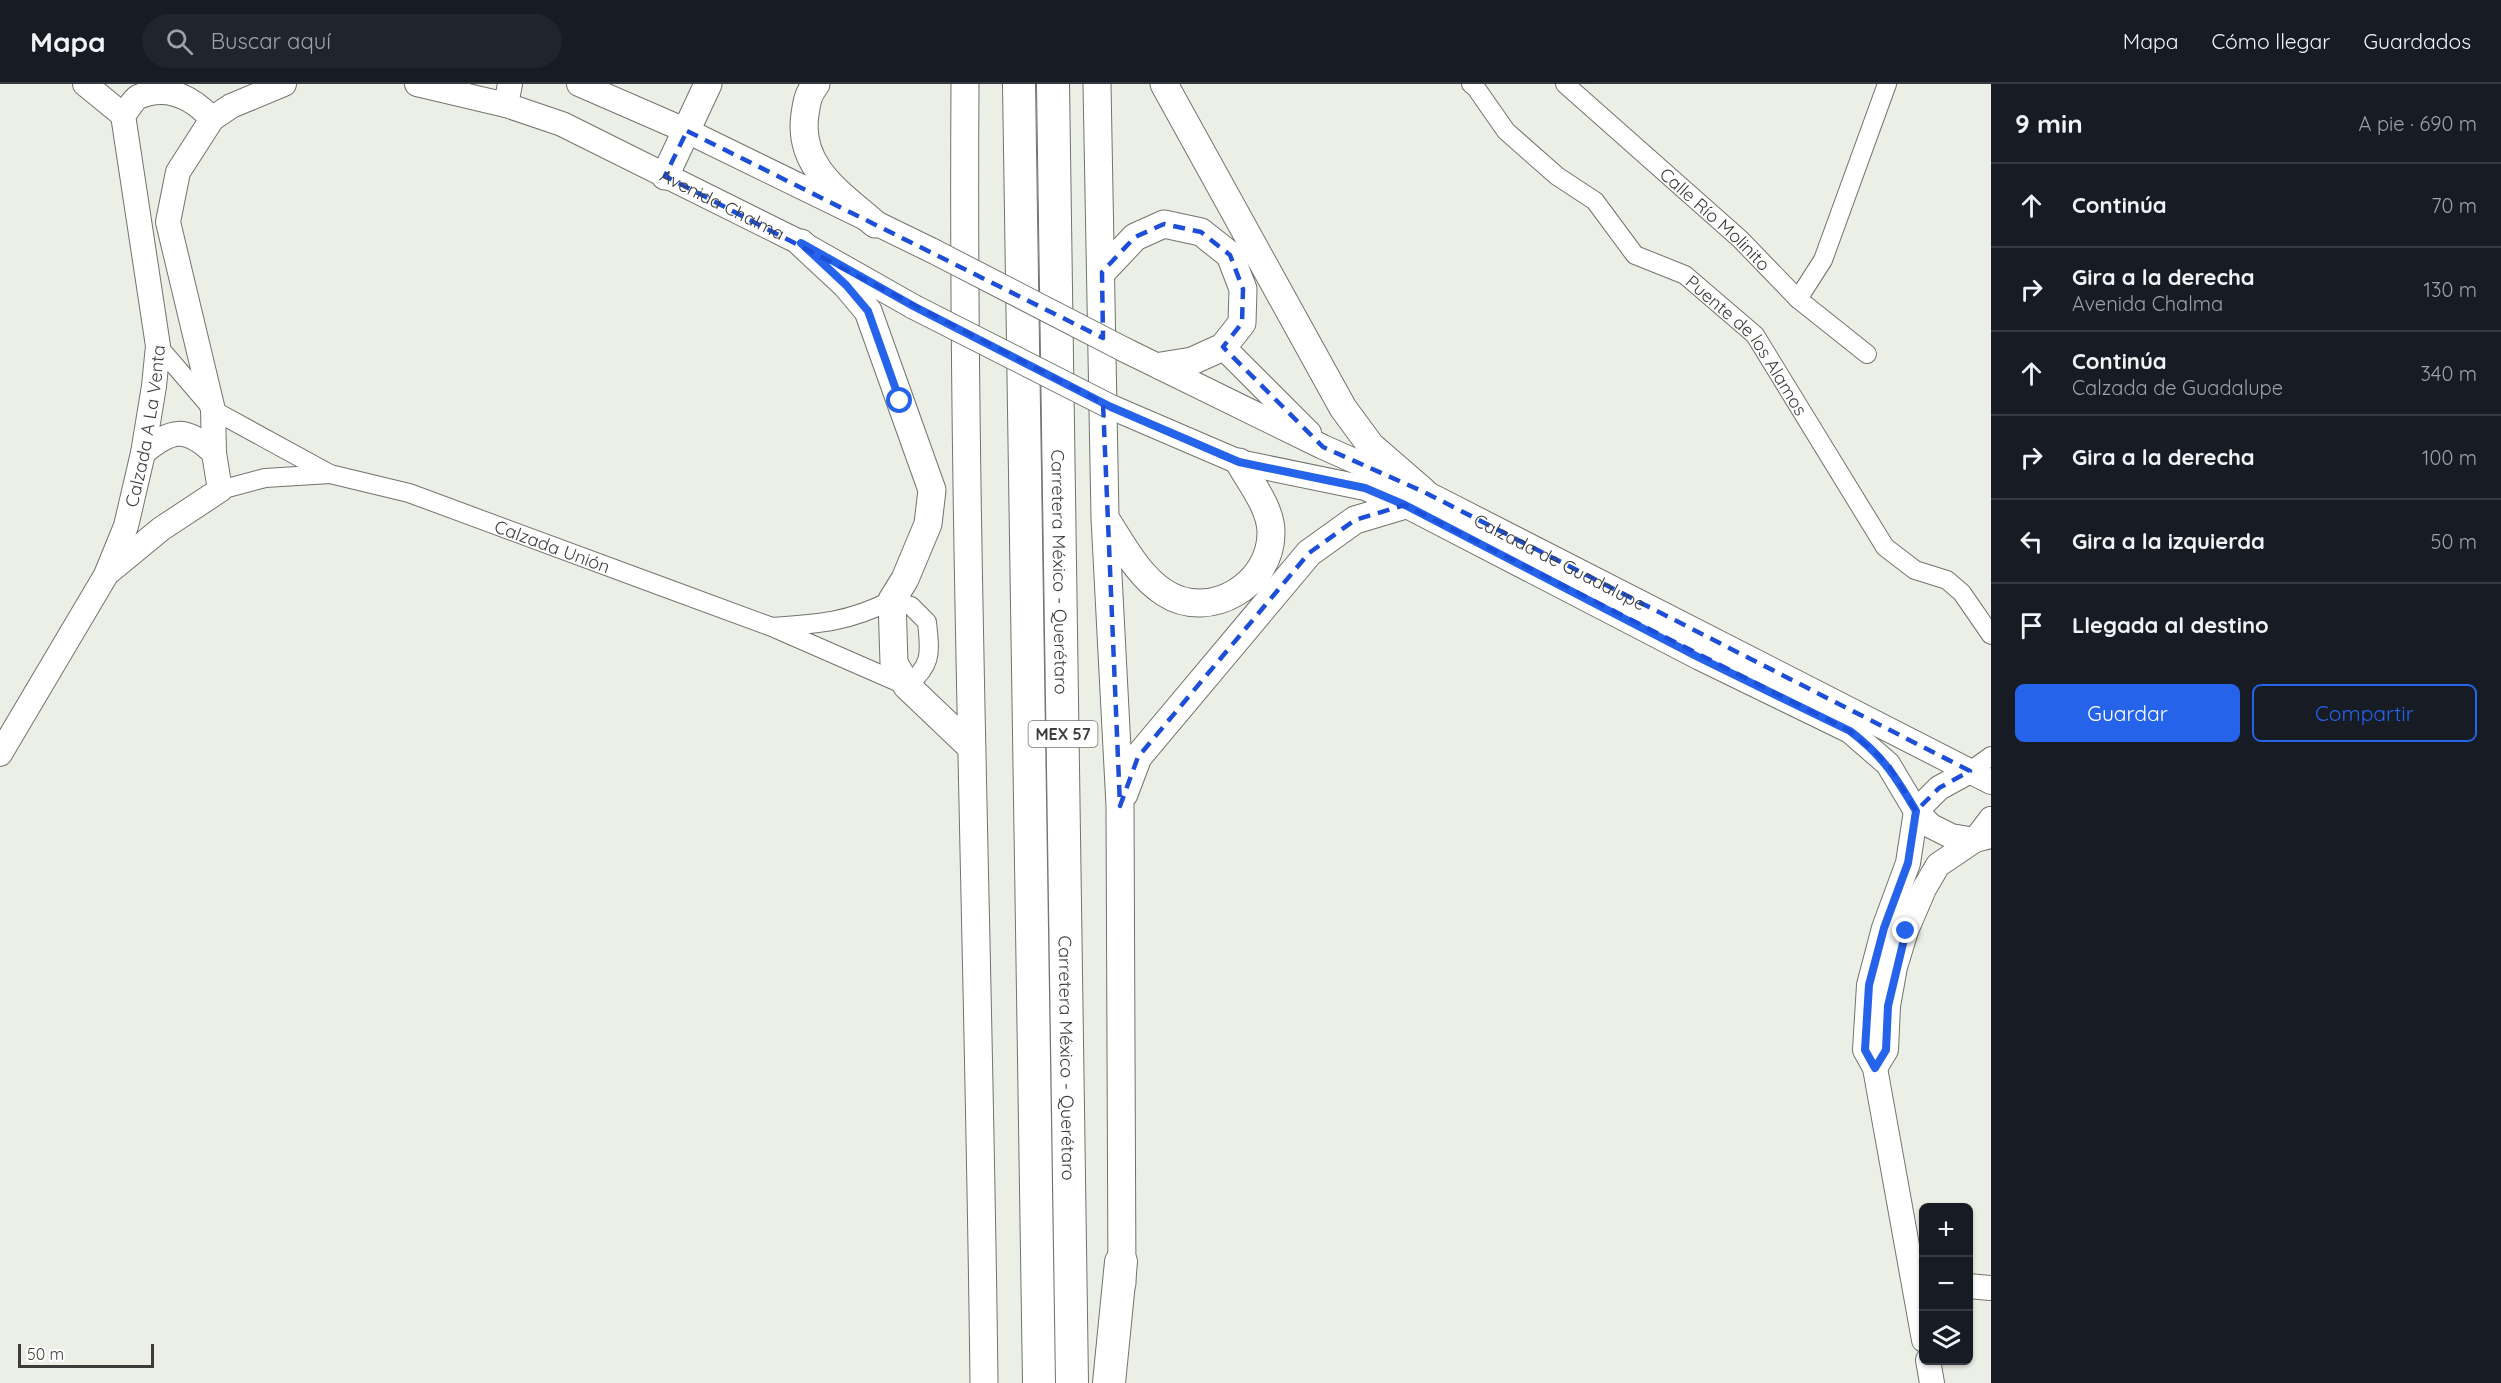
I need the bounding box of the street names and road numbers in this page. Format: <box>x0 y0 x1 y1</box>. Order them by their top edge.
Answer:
street label: Calle Río Molinito <box>1655 162 1776 275</box>
street label: Avenida Chalma <box>657 163 789 245</box>
street label: Puente de los Alamos <box>1681 270 1813 419</box>
street label: Calzada A La Venta <box>119 344 170 509</box>
street label: Carretera México - Querétaro <box>1047 449 1073 695</box>
street label: Calzada de Guadalupe <box>1470 508 1650 615</box>
street label: Calzada Unión <box>492 514 613 578</box>
road number: MEX 57 <box>1028 721 1098 747</box>
street label: Carretera México - Querétaro <box>1054 935 1081 1181</box>

